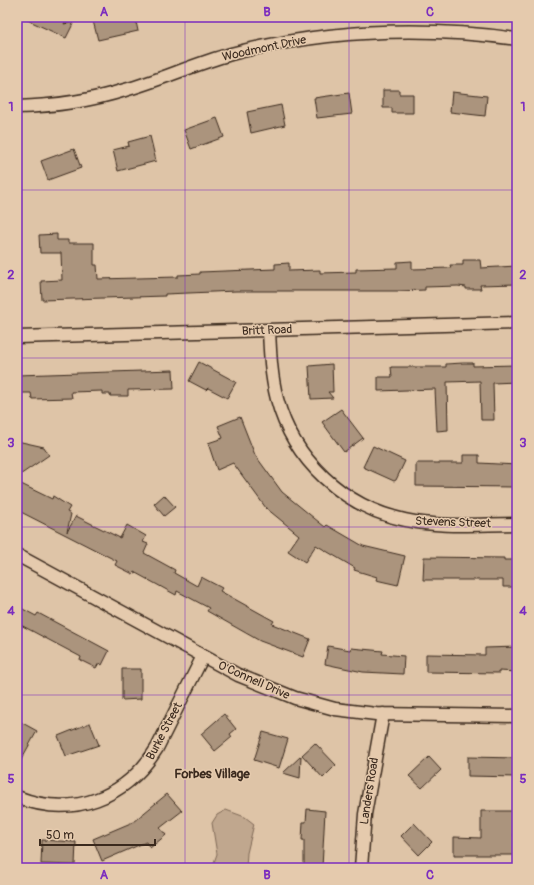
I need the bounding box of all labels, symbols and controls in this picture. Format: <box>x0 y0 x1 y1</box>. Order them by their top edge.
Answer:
text: A <box>100 4 109 20</box>
text: B <box>263 4 271 20</box>
text: C <box>426 4 434 20</box>
street label: Woodmont Drive <box>221 32 308 65</box>
text: 1 <box>8 99 14 115</box>
text: 1 <box>520 99 526 115</box>
text: 2 <box>7 267 15 283</box>
text: 2 <box>519 267 527 283</box>
street label: Britt Road <box>242 322 293 339</box>
text: 3 <box>7 435 15 451</box>
text: 3 <box>519 435 527 451</box>
street label: Stevens Street <box>415 514 491 531</box>
text: 4 <box>7 603 15 619</box>
text: 4 <box>519 603 527 619</box>
street label: O'Connell Drive <box>215 658 292 703</box>
street label: Burke Street <box>143 700 186 763</box>
street label: Landers Road <box>357 756 382 826</box>
district label: Forbes Village <box>174 766 250 782</box>
text: 5 <box>7 771 15 787</box>
text: 5 <box>519 771 527 787</box>
scale bar <box>40 821 155 847</box>
text: 50 m <box>46 828 74 843</box>
text: A <box>100 867 109 883</box>
text: B <box>263 867 271 883</box>
text: C <box>426 867 434 883</box>

